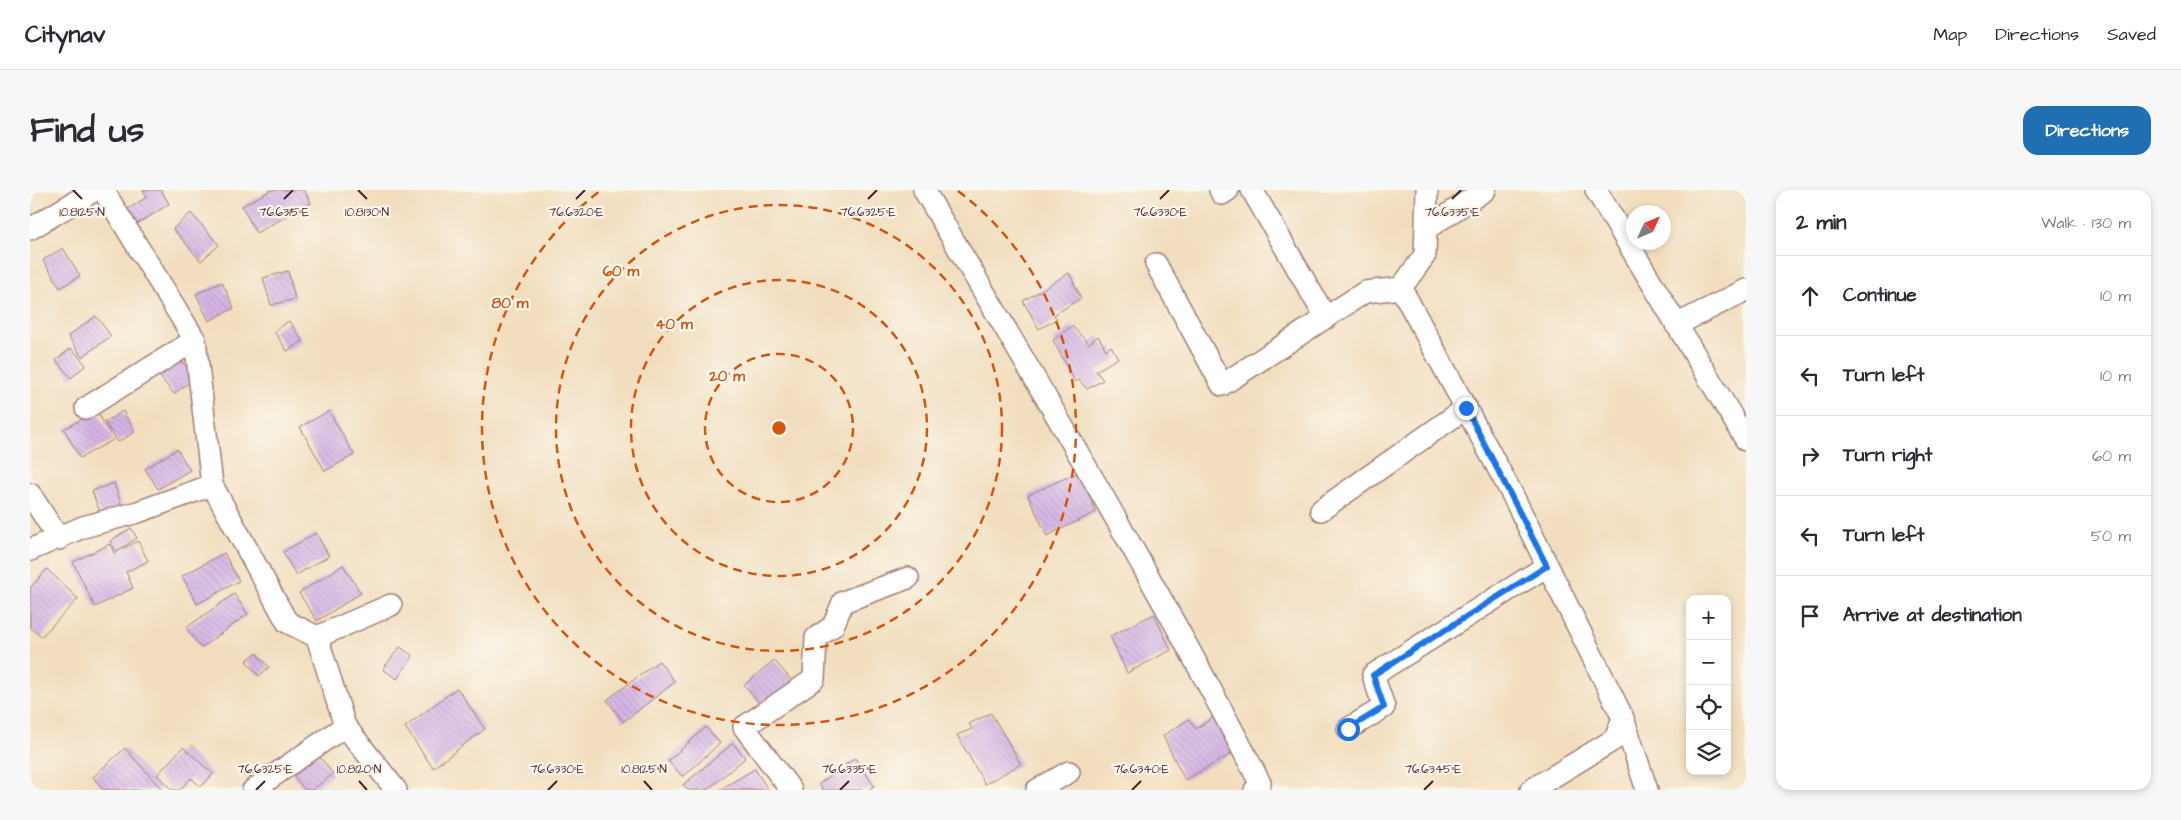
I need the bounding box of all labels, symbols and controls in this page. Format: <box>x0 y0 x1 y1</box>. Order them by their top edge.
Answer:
text: Citynav <box>25 18 105 52</box>
text: Map <box>1933 22 1967 47</box>
text: Directions <box>1995 22 2079 47</box>
text: Saved <box>2107 22 2156 47</box>
text: Find us <box>30 106 144 155</box>
button: Directions <box>2023 106 2151 155</box>
text: 10.8125°N <box>59 204 105 221</box>
text: 76.6315°E <box>259 204 309 221</box>
text: 10.8130°N <box>345 204 389 221</box>
text: 76.6320°E <box>549 204 603 221</box>
text: 76.6325°E <box>840 204 896 221</box>
text: 76.6330°E <box>1133 204 1187 221</box>
text: 76.6335°E <box>1425 204 1479 221</box>
north arrow <box>1626 205 1671 250</box>
text: 2 min <box>1796 208 1846 237</box>
text: Walk · 130 m <box>2041 212 2131 234</box>
text: 60 m <box>603 261 640 282</box>
icon: ahead <box>1796 282 1824 310</box>
text: Continue <box>1843 282 1917 309</box>
text: 10 m <box>2100 285 2131 307</box>
text: 80 m <box>492 293 529 314</box>
text: 40 m <box>655 314 693 335</box>
icon: left <box>1796 362 1824 390</box>
text: Turn left <box>1843 362 1924 389</box>
text: 10 m <box>2100 365 2131 387</box>
text: 20 m <box>708 366 745 387</box>
route end <box>1455 397 1478 420</box>
centre of rings <box>770 419 788 437</box>
icon: right <box>1796 442 1824 470</box>
text: Turn right <box>1843 442 1932 469</box>
text: 60 m <box>2092 445 2131 467</box>
icon: left <box>1796 522 1824 550</box>
text: Turn left <box>1843 522 1924 549</box>
text: 50 m <box>2091 525 2131 547</box>
map controls <box>1686 595 1731 775</box>
button: + <box>1686 595 1731 640</box>
icon: arrive <box>1796 602 1824 630</box>
text: Arrive at destination <box>1843 602 2022 629</box>
button: − <box>1686 640 1731 685</box>
button: locate <box>1686 685 1731 730</box>
route start <box>1337 718 1360 741</box>
button: layers <box>1686 730 1731 775</box>
text: 76.6325°E <box>237 761 293 778</box>
text: 10.8120°N <box>337 761 382 778</box>
text: 76.6330°E <box>530 761 584 778</box>
text: 10.8125°N <box>621 761 667 778</box>
text: 76.6335°E <box>822 761 876 778</box>
text: 76.6340°E <box>1113 761 1169 778</box>
text: 76.6345°E <box>1405 761 1461 778</box>

